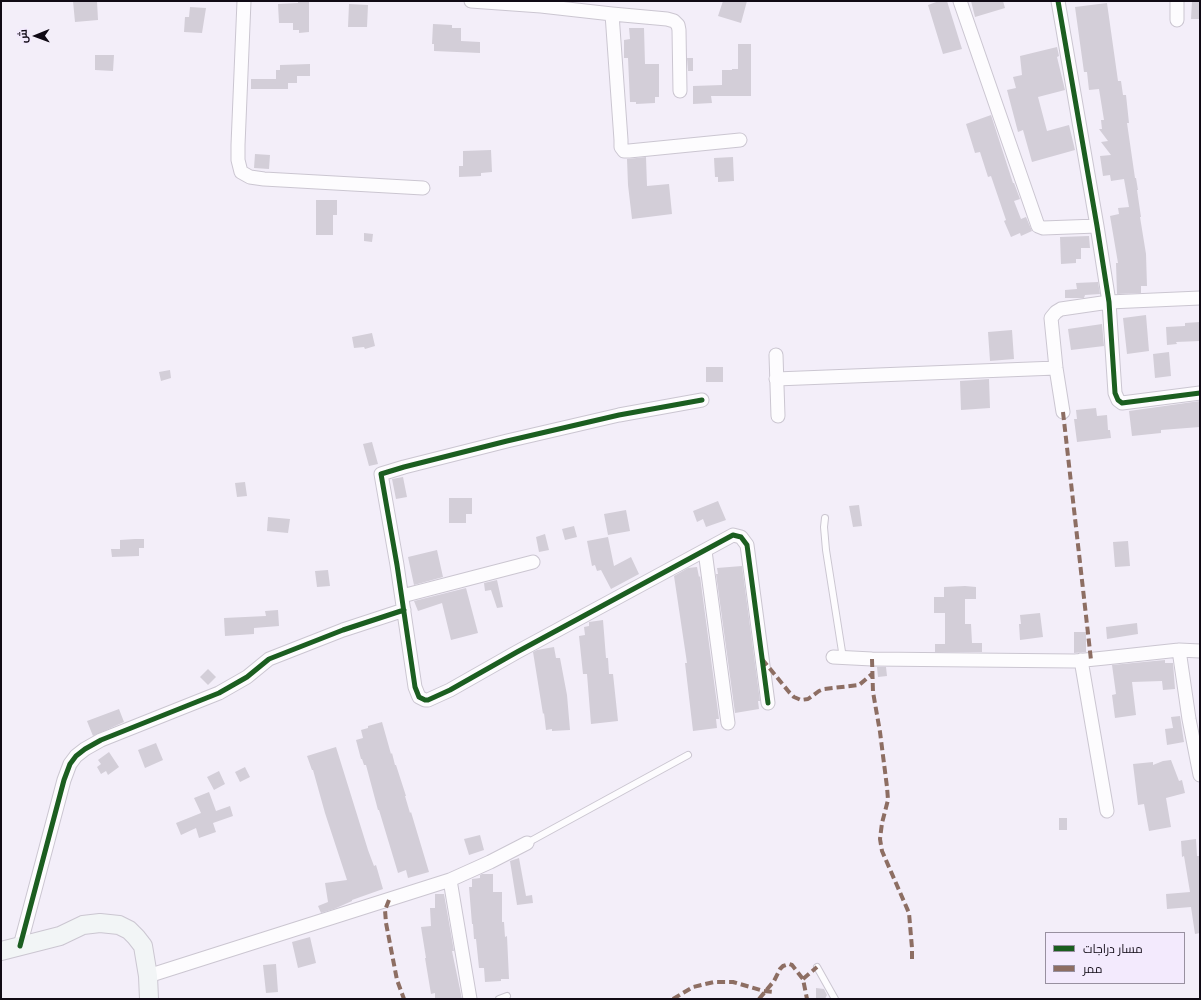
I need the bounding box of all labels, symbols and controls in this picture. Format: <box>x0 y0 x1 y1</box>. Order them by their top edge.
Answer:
north arrow <box>16 16 56 56</box>
text: ش <box>17 29 30 43</box>
legend <box>1045 932 1185 984</box>
text: مسار دراجات <box>1083 942 1143 956</box>
text: ممر <box>1083 962 1102 976</box>

